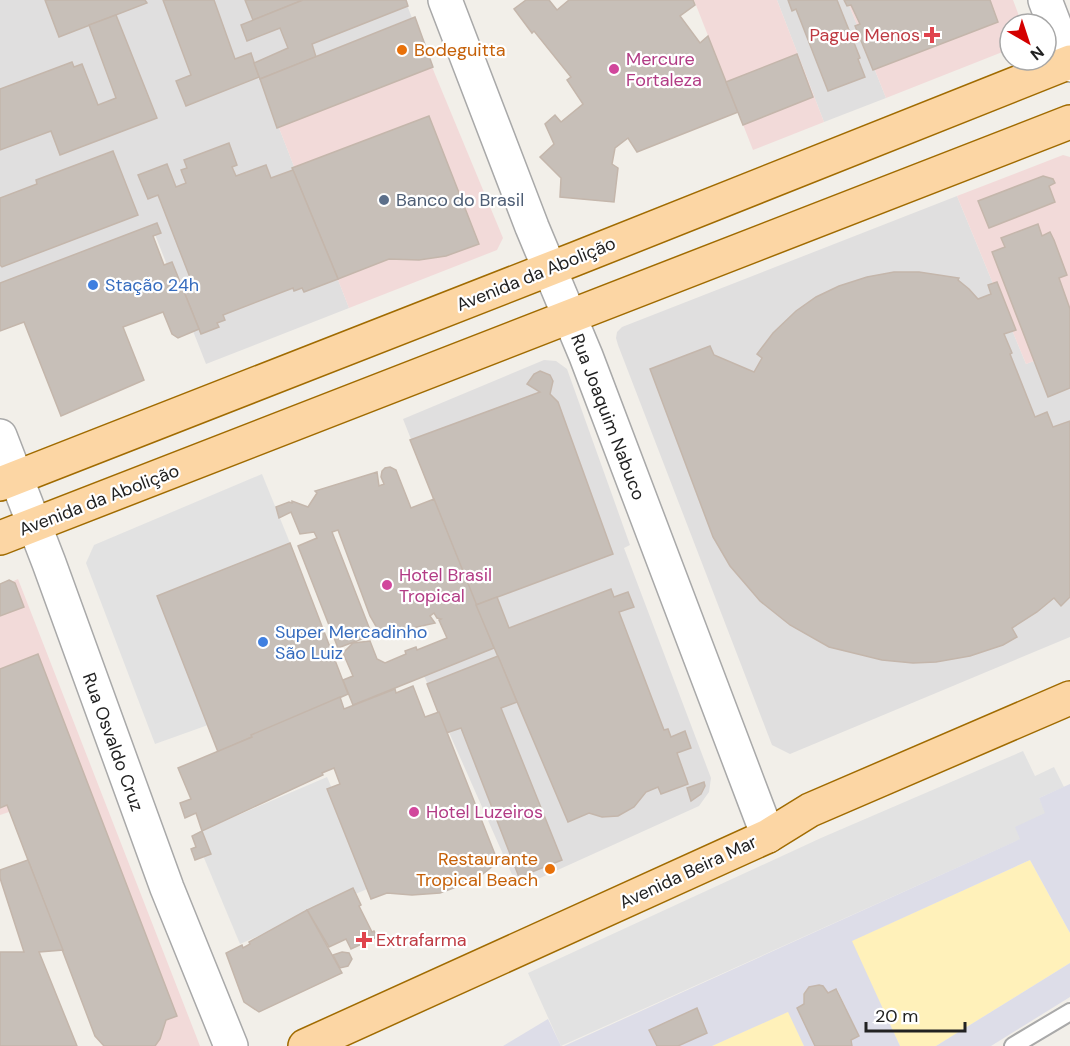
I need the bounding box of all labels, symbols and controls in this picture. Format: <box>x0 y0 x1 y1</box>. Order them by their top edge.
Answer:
north arrow <box>998 12 1058 72</box>
place label: Pague Menos <box>809 23 920 47</box>
marker: Pague Menos <box>925 28 939 42</box>
place label: Bodeguitta <box>414 38 506 62</box>
text: N <box>1026 41 1048 65</box>
marker: Bodeguitta <box>395 43 409 57</box>
place label: Mercure Fortaleza <box>626 47 702 92</box>
marker: Mercure Fortaleza <box>607 62 621 76</box>
place label: Banco do Brasil <box>396 188 524 212</box>
marker: Banco do Brasil <box>377 193 391 207</box>
street label: Avenida da Abolição <box>453 231 619 317</box>
place label: Stação 24h <box>105 273 199 297</box>
marker: Stação 24h <box>86 278 100 292</box>
street label: Rua Joaquim Nabuco <box>565 330 651 504</box>
street label: Avenida da Abolição <box>15 458 183 542</box>
place label: Hotel Brasil Tropical <box>399 563 492 608</box>
marker: Hotel Brasil Tropical <box>380 578 394 592</box>
place label: Super Mercadinho São Luiz <box>275 620 427 665</box>
marker: Super Mercadinho São Luiz <box>256 635 270 649</box>
street label: Rua Osvaldo Cruz <box>77 669 149 815</box>
place label: Hotel Luzeiros <box>426 800 543 824</box>
marker: Hotel Luzeiros <box>407 805 421 819</box>
street label: Avenida Beira Mar <box>615 829 761 914</box>
place label: Restaurante Tropical Beach <box>416 847 538 892</box>
marker: Restaurante Tropical Beach <box>543 862 557 876</box>
place label: Extrafarma <box>376 928 467 952</box>
marker: Extrafarma <box>357 933 371 947</box>
scale bar <box>866 995 965 1033</box>
text: 20 m <box>875 1004 918 1028</box>

